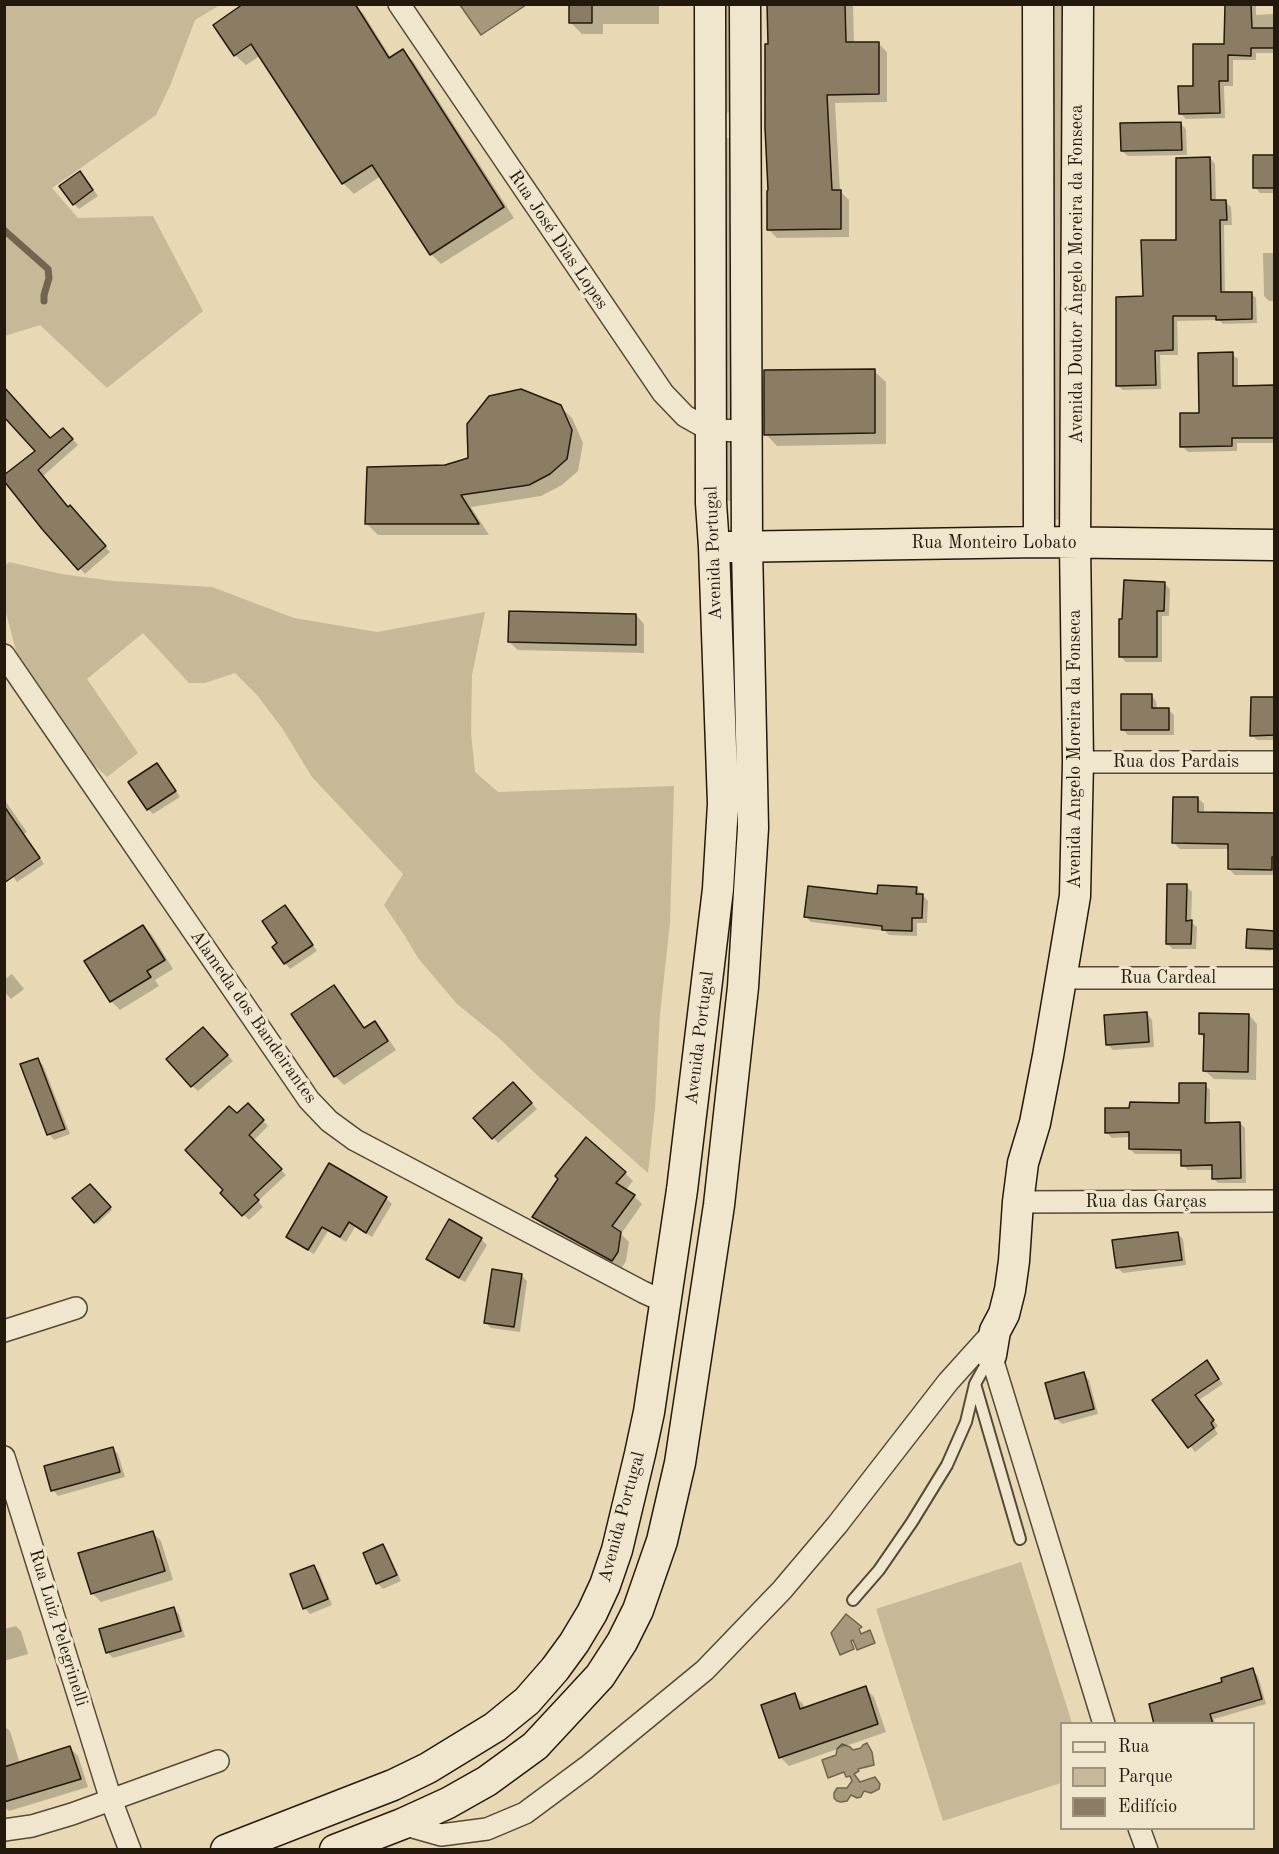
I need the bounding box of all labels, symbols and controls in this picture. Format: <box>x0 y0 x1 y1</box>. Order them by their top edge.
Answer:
street label: Avenida Doutor Ângelo Moreira da Fonseca <box>1066 104 1088 444</box>
street label: Rua José Dias Lopes <box>503 166 613 314</box>
street label: Avenida Portugal <box>701 485 727 621</box>
street label: Rua Monteiro Lobato <box>911 532 1077 554</box>
street label: Avenida Angelo Moreira da Fonseca <box>1064 609 1086 889</box>
street label: Rua dos Pardais <box>1113 751 1239 773</box>
street label: Alameda dos Bandeirantes <box>185 926 321 1108</box>
street label: Rua Cardeal <box>1120 967 1216 989</box>
street label: Avenida Portugal <box>681 970 719 1106</box>
street label: Rua das Garças <box>1085 1191 1207 1213</box>
street label: Avenida Portugal <box>594 1449 650 1585</box>
street label: Rua Luiz Pelegrinelli <box>24 1547 92 1709</box>
legend <box>1060 1722 1255 1830</box>
text: Rua <box>1118 1738 1149 1756</box>
text: Parque <box>1118 1768 1173 1786</box>
text: Edifício <box>1118 1798 1177 1816</box>

